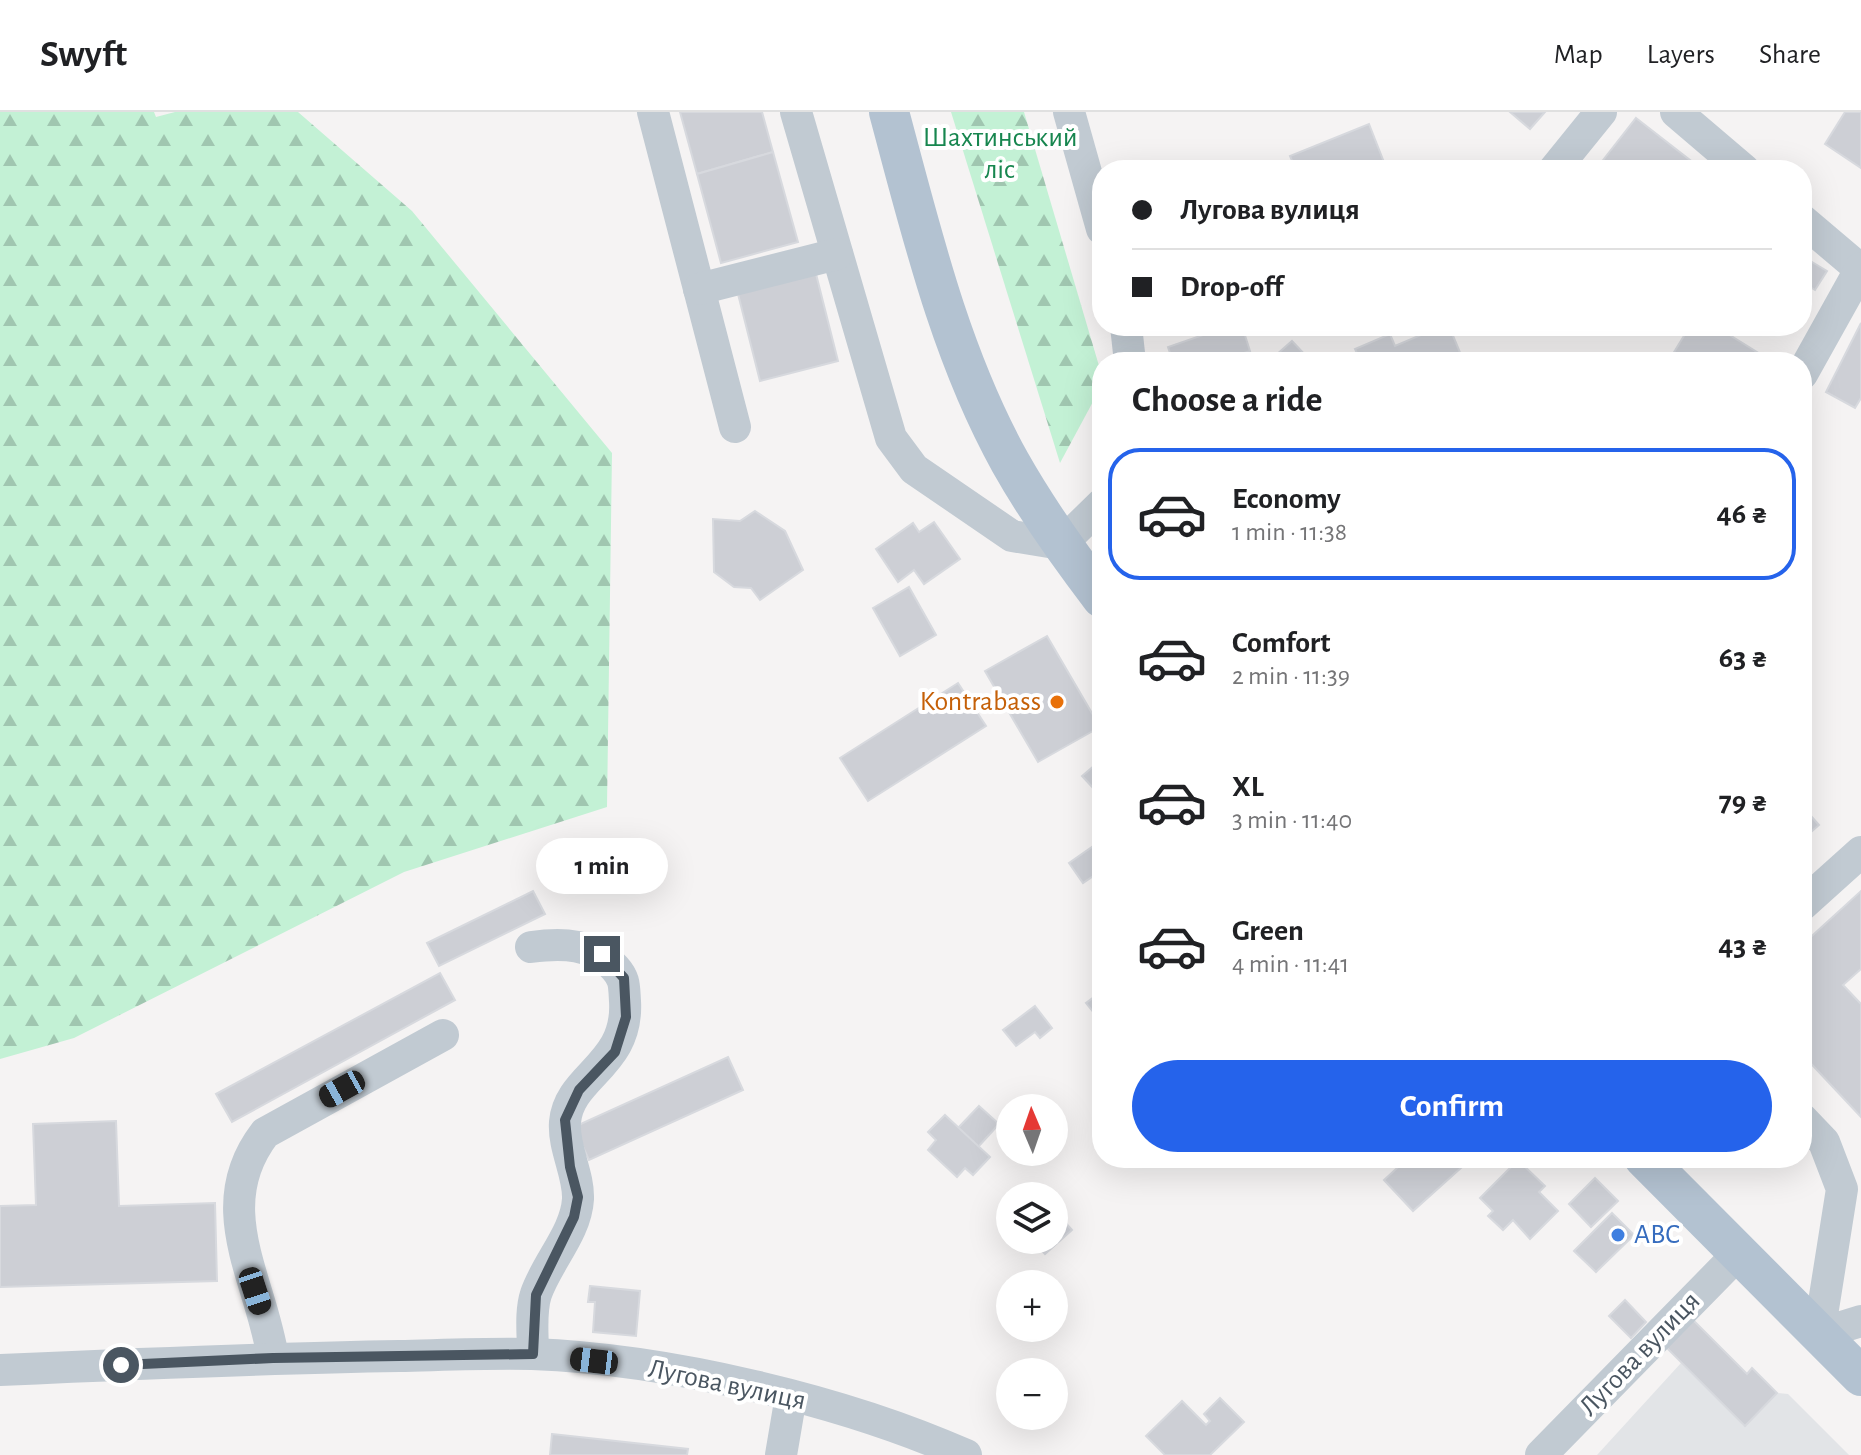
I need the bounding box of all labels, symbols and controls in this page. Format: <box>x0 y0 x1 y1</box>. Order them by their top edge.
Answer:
text: Swyft <box>40 36 127 74</box>
text: Map <box>1554 41 1603 69</box>
text: Layers <box>1647 41 1715 69</box>
text: Share <box>1759 41 1821 69</box>
park label: Шахтинський ліс <box>922 124 1078 184</box>
text: Лугова вулиця <box>1180 195 1360 225</box>
text: Drop-off <box>1180 272 1283 302</box>
text: Choose a ride <box>1132 382 1322 418</box>
icon: car <box>1136 478 1208 550</box>
text: Economy <box>1232 484 1341 514</box>
text: 46 ₴ <box>1717 499 1768 529</box>
text: 1 min · 11:38 <box>1232 519 1347 545</box>
icon: car <box>1136 622 1208 694</box>
text: Comfort <box>1232 628 1331 658</box>
text: 63 ₴ <box>1719 643 1768 673</box>
text: 2 min · 11:39 <box>1232 663 1350 689</box>
place label: Kontrabass <box>920 688 1041 716</box>
marker: Kontrabass <box>1048 693 1066 711</box>
icon: car <box>1136 766 1208 838</box>
text: XL <box>1232 772 1264 802</box>
text: 79 ₴ <box>1719 787 1768 817</box>
text: 3 min · 11:40 <box>1232 807 1352 833</box>
callout: 1 min <box>536 838 668 894</box>
text: 1 min <box>575 853 629 879</box>
icon: car <box>1136 910 1208 982</box>
text: Green <box>1232 916 1304 946</box>
text: 43 ₴ <box>1718 931 1768 961</box>
route end <box>584 936 620 972</box>
text: 4 min · 11:41 <box>1232 951 1349 977</box>
button: Confirm <box>1132 1060 1772 1152</box>
car <box>315 1067 369 1111</box>
north arrow <box>996 1094 1068 1166</box>
map controls <box>996 1094 1068 1430</box>
button: layers <box>996 1182 1068 1254</box>
place label: ABC <box>1634 1221 1680 1249</box>
marker: ABC <box>1609 1226 1627 1244</box>
car <box>236 1264 274 1318</box>
button: + <box>996 1270 1068 1342</box>
street label: Лугова вулиця <box>1574 1287 1706 1421</box>
car <box>569 1346 619 1376</box>
route start <box>103 1347 139 1383</box>
street label: Лугова вулиця <box>646 1355 808 1415</box>
button: − <box>996 1358 1068 1430</box>

